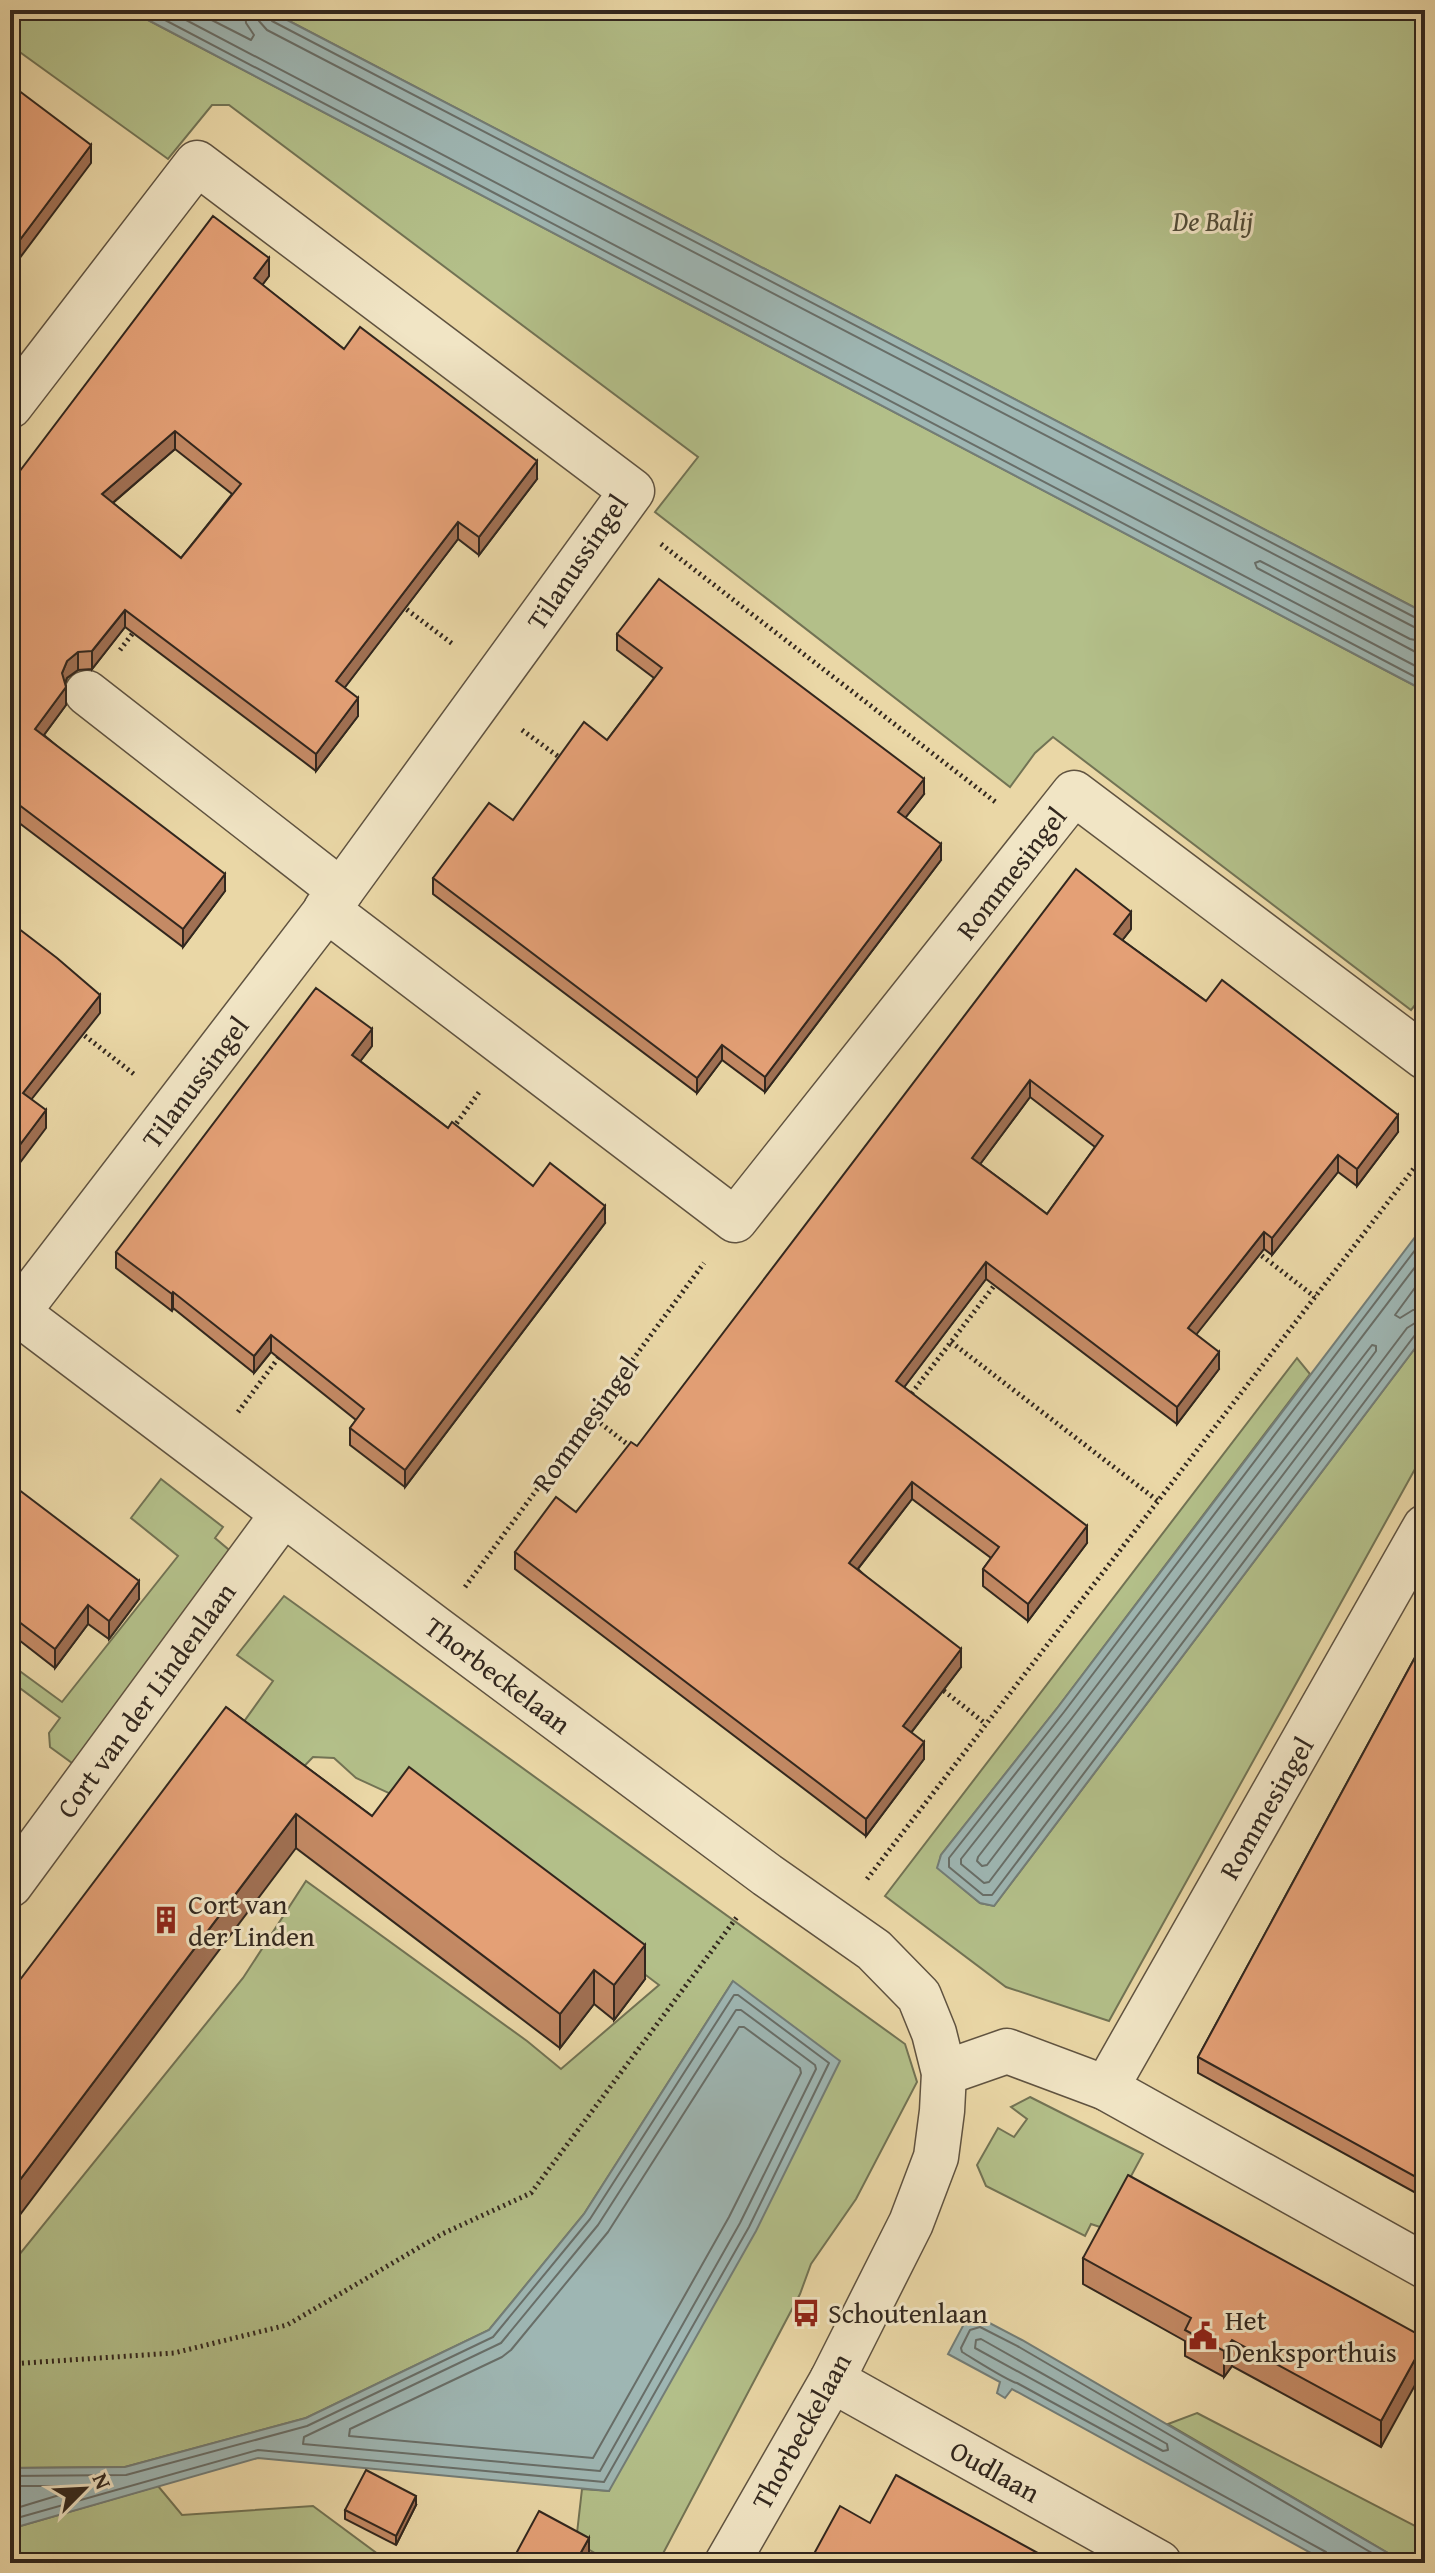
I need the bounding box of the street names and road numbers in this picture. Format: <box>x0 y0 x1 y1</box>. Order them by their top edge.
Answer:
street label: Tilanussingel <box>516 485 637 638</box>
street label: Rommesingel <box>946 797 1076 948</box>
street label: Tilanussingel <box>131 1007 258 1156</box>
street label: Rommesingel <box>521 1347 648 1500</box>
street label: Cort van der Lindenlaan <box>46 1573 245 1826</box>
street label: Thorbeckelaan <box>417 1606 580 1743</box>
street label: Rommesingel <box>1208 1729 1323 1887</box>
street label: Thorbeckelaan <box>741 2345 861 2517</box>
street label: Oudlaan <box>943 2429 1048 2512</box>

